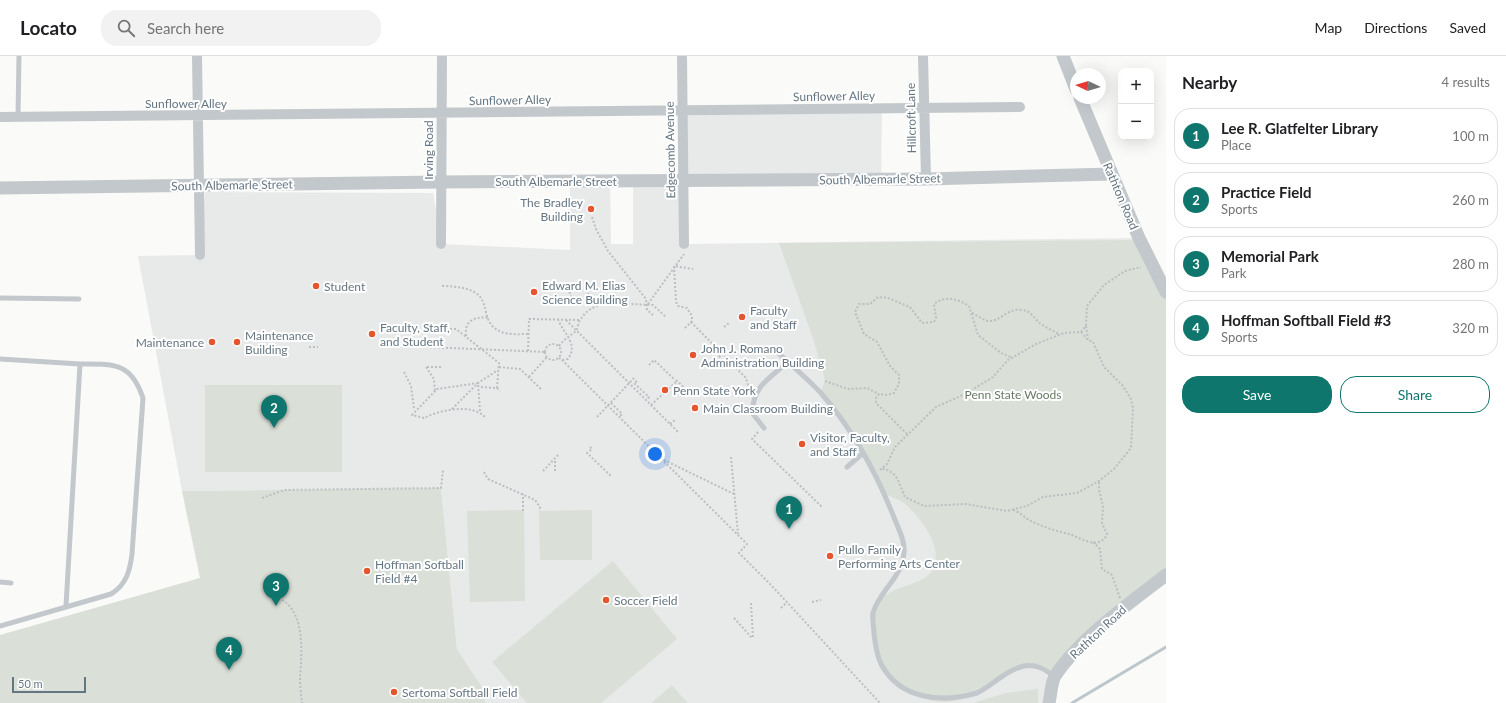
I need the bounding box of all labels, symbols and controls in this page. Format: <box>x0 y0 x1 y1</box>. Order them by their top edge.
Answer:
search box <box>101 10 381 46</box>
text: Locato <box>20 16 77 39</box>
icon: search <box>115 17 137 39</box>
text: Search here <box>147 19 224 37</box>
text: Map <box>1315 19 1342 36</box>
text: Directions <box>1364 19 1427 36</box>
text: Saved <box>1449 19 1486 36</box>
north arrow <box>1070 68 1106 104</box>
map controls <box>1118 68 1154 140</box>
button: + <box>1118 68 1154 104</box>
text: Nearby <box>1182 72 1237 93</box>
text: 4 results <box>1442 74 1490 90</box>
street label: Hillcroft Lane <box>903 83 919 153</box>
street label: Sunflower Alley <box>793 88 876 104</box>
street label: Sunflower Alley <box>469 92 552 108</box>
street label: Sunflower Alley <box>145 96 228 111</box>
street label: Edgecomb Avenue <box>662 101 678 199</box>
button: − <box>1118 104 1154 140</box>
text: Lee R. Glatfelter Library <box>1221 119 1378 137</box>
street label: Irving Road <box>421 120 436 180</box>
text: 1 <box>1192 128 1200 144</box>
text: 100 m <box>1452 128 1489 144</box>
text: Place <box>1221 137 1251 153</box>
street label: Rathton Road <box>1100 160 1142 232</box>
street label: South Albemarle Street <box>819 170 942 188</box>
street label: South Albemarle Street <box>495 174 618 189</box>
street label: South Albemarle Street <box>171 176 294 194</box>
text: Practice Field <box>1221 183 1311 201</box>
text: 2 <box>1192 192 1200 208</box>
text: 260 m <box>1452 192 1489 208</box>
place label: The Bradley Building <box>520 195 584 224</box>
text: Sports <box>1221 201 1258 217</box>
marker: The Bradley Building <box>586 204 596 214</box>
text: Memorial Park <box>1221 247 1319 265</box>
text: 3 <box>1192 256 1200 272</box>
text: 280 m <box>1452 256 1489 272</box>
text: Park <box>1221 265 1246 281</box>
place label: Edward M. Elias Science Building <box>542 278 628 307</box>
place label: Student <box>324 279 366 294</box>
marker: Student <box>311 281 321 291</box>
marker: Edward M. Elias Science Building <box>529 287 539 297</box>
place label: Faculty and Staff <box>750 303 797 332</box>
text: Hoffman Softball Field #3 <box>1221 311 1391 329</box>
marker: Faculty and Staff <box>737 312 747 322</box>
place label: Faculty, Staff, and Student <box>380 320 450 349</box>
text: 4 <box>1192 320 1200 336</box>
text: 320 m <box>1452 320 1489 336</box>
place label: Maintenance Building <box>245 328 313 357</box>
marker: Faculty, Staff, and Student <box>367 329 377 339</box>
text: Sports <box>1221 329 1258 345</box>
place label: Maintenance <box>136 335 204 350</box>
marker: Maintenance <box>207 337 217 347</box>
marker: Maintenance Building <box>232 337 242 347</box>
place label: John J. Romano Administration Building <box>701 341 824 370</box>
marker: John J. Romano Administration Building <box>688 350 698 360</box>
button: Save <box>1182 376 1332 413</box>
button: Share <box>1340 376 1490 413</box>
place label: Penn State York <box>673 383 757 398</box>
marker: Penn State York <box>660 385 670 395</box>
park label: Penn State Woods <box>965 387 1061 402</box>
pin: 2 <box>261 395 287 428</box>
place label: Main Classroom Building <box>703 401 833 416</box>
marker: Main Classroom Building <box>690 403 700 413</box>
place label: Visitor, Faculty, and Staff <box>810 430 890 459</box>
marker: Visitor, Faculty, and Staff <box>797 439 807 449</box>
your location <box>645 444 665 464</box>
pin: 1 <box>776 496 802 529</box>
place label: Pullo Family Performing Arts Center <box>838 542 961 571</box>
marker: Pullo Family Performing Arts Center <box>825 551 835 561</box>
place label: Hoffman Softball Field #4 <box>375 557 464 586</box>
marker: Hoffman Softball Field #4 <box>362 566 372 576</box>
pin: 3 <box>263 573 289 606</box>
place label: Soccer Field <box>614 593 678 608</box>
marker: Soccer Field <box>601 595 611 605</box>
street label: Rathton Road <box>1067 602 1129 662</box>
pin: 4 <box>216 637 242 670</box>
scale bar <box>12 675 86 694</box>
text: 50 m <box>18 677 43 690</box>
place label: Sertoma Softball Field <box>402 685 517 700</box>
marker: Sertoma Softball Field <box>389 687 399 697</box>

